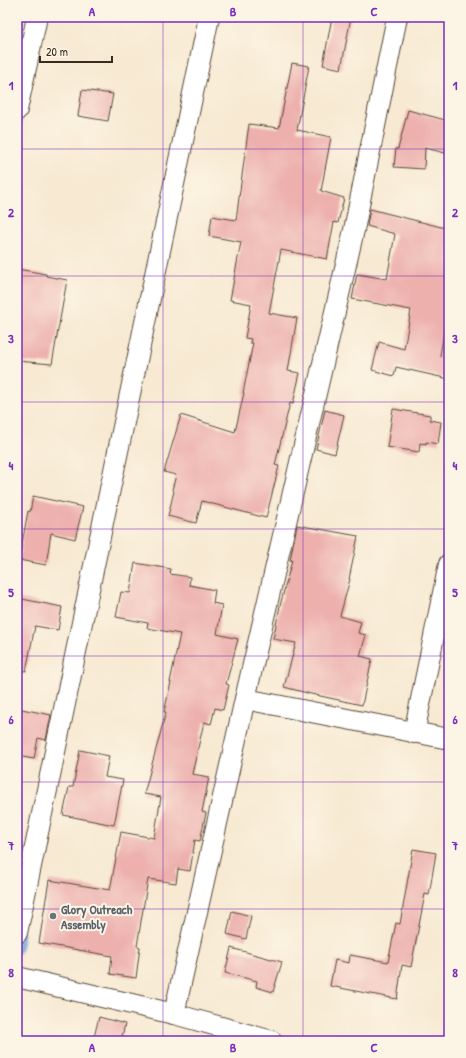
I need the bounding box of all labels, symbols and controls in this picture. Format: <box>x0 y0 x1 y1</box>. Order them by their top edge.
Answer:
text: A <box>89 2 96 20</box>
text: B <box>230 2 237 20</box>
text: C <box>370 2 378 20</box>
scale bar <box>40 38 112 64</box>
text: 20 m <box>46 43 68 60</box>
text: 1 <box>9 76 14 94</box>
text: 1 <box>453 76 458 94</box>
text: 2 <box>8 203 15 221</box>
text: 2 <box>452 203 459 221</box>
text: 3 <box>8 329 14 347</box>
text: 3 <box>452 329 458 347</box>
text: 4 <box>9 456 14 474</box>
text: 4 <box>453 456 458 474</box>
text: 5 <box>8 583 14 601</box>
text: 5 <box>452 583 458 601</box>
text: 6 <box>8 710 14 728</box>
text: 6 <box>452 710 458 728</box>
text: 7 <box>7 836 15 854</box>
text: 7 <box>451 836 459 854</box>
place label: Glory Outreach Assembly <box>61 900 133 934</box>
marker: Glory Outreach Assembly <box>48 911 58 921</box>
text: 8 <box>8 963 14 981</box>
text: 8 <box>452 963 458 981</box>
text: A <box>89 1038 96 1056</box>
text: B <box>230 1038 237 1056</box>
text: C <box>370 1038 378 1056</box>

